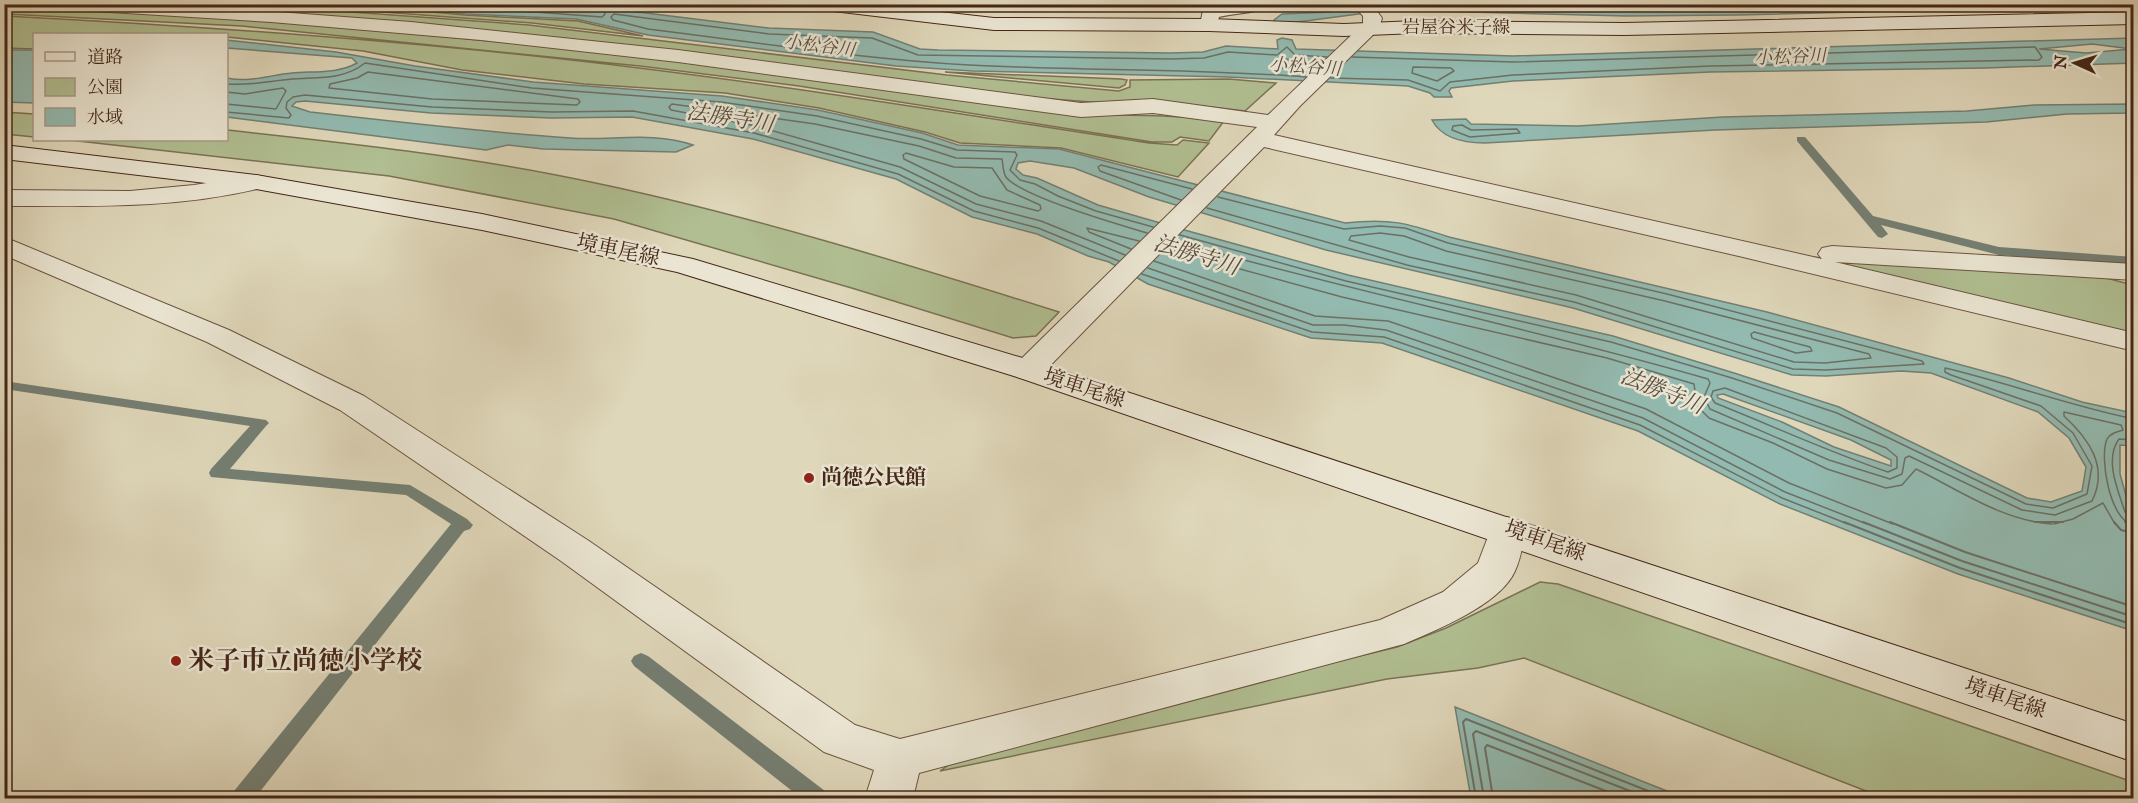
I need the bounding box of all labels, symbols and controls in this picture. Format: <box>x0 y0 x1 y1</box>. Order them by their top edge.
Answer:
street label: 岩屋谷米子線 <box>1402 17 1510 40</box>
water label: 小松谷川 <box>782 31 858 63</box>
legend <box>33 33 228 141</box>
north arrow <box>2045 33 2105 93</box>
water label: 小松谷川 <box>1754 45 1828 71</box>
text: 道路 <box>87 47 123 70</box>
water label: 小松谷川 <box>1268 54 1344 82</box>
text: N <box>2052 54 2073 71</box>
text: 公園 <box>87 77 123 100</box>
water label: 法勝寺川 <box>684 98 778 140</box>
text: 水域 <box>87 107 123 130</box>
street label: 境車尾線 <box>574 229 662 273</box>
water label: 法勝寺川 <box>1150 230 1244 283</box>
street label: 境車尾線 <box>1040 363 1128 415</box>
water label: 法勝寺川 <box>1616 363 1710 422</box>
place label: 尚徳公民館 <box>821 465 926 492</box>
marker: 尚徳公民館 <box>802 471 816 485</box>
street label: 境車尾線 <box>1501 516 1589 568</box>
place label: 米子市立尚徳小学校 <box>188 645 422 678</box>
marker: 米子市立尚徳小学校 <box>169 654 183 668</box>
street label: 境車尾線 <box>1961 673 2049 725</box>

